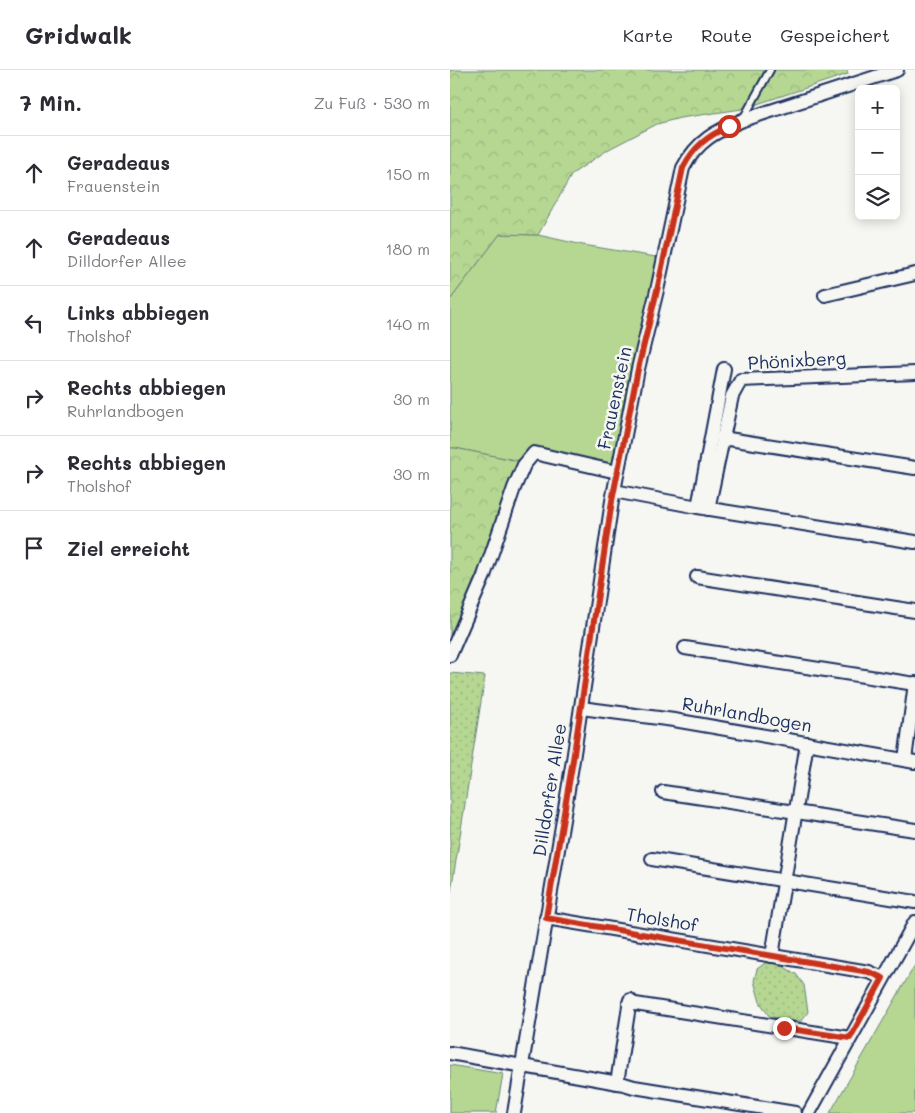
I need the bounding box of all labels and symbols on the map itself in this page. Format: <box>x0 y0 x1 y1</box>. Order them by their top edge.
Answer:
route start <box>718 115 741 138</box>
street label: Frauenstein <box>591 344 637 451</box>
street label: Phönixberg <box>747 345 847 375</box>
street label: Ruhrlandbogen <box>680 691 814 737</box>
street label: Dilldorfer Allee <box>527 721 571 858</box>
street label: Tholshof <box>625 902 701 937</box>
route end <box>773 1017 796 1040</box>

